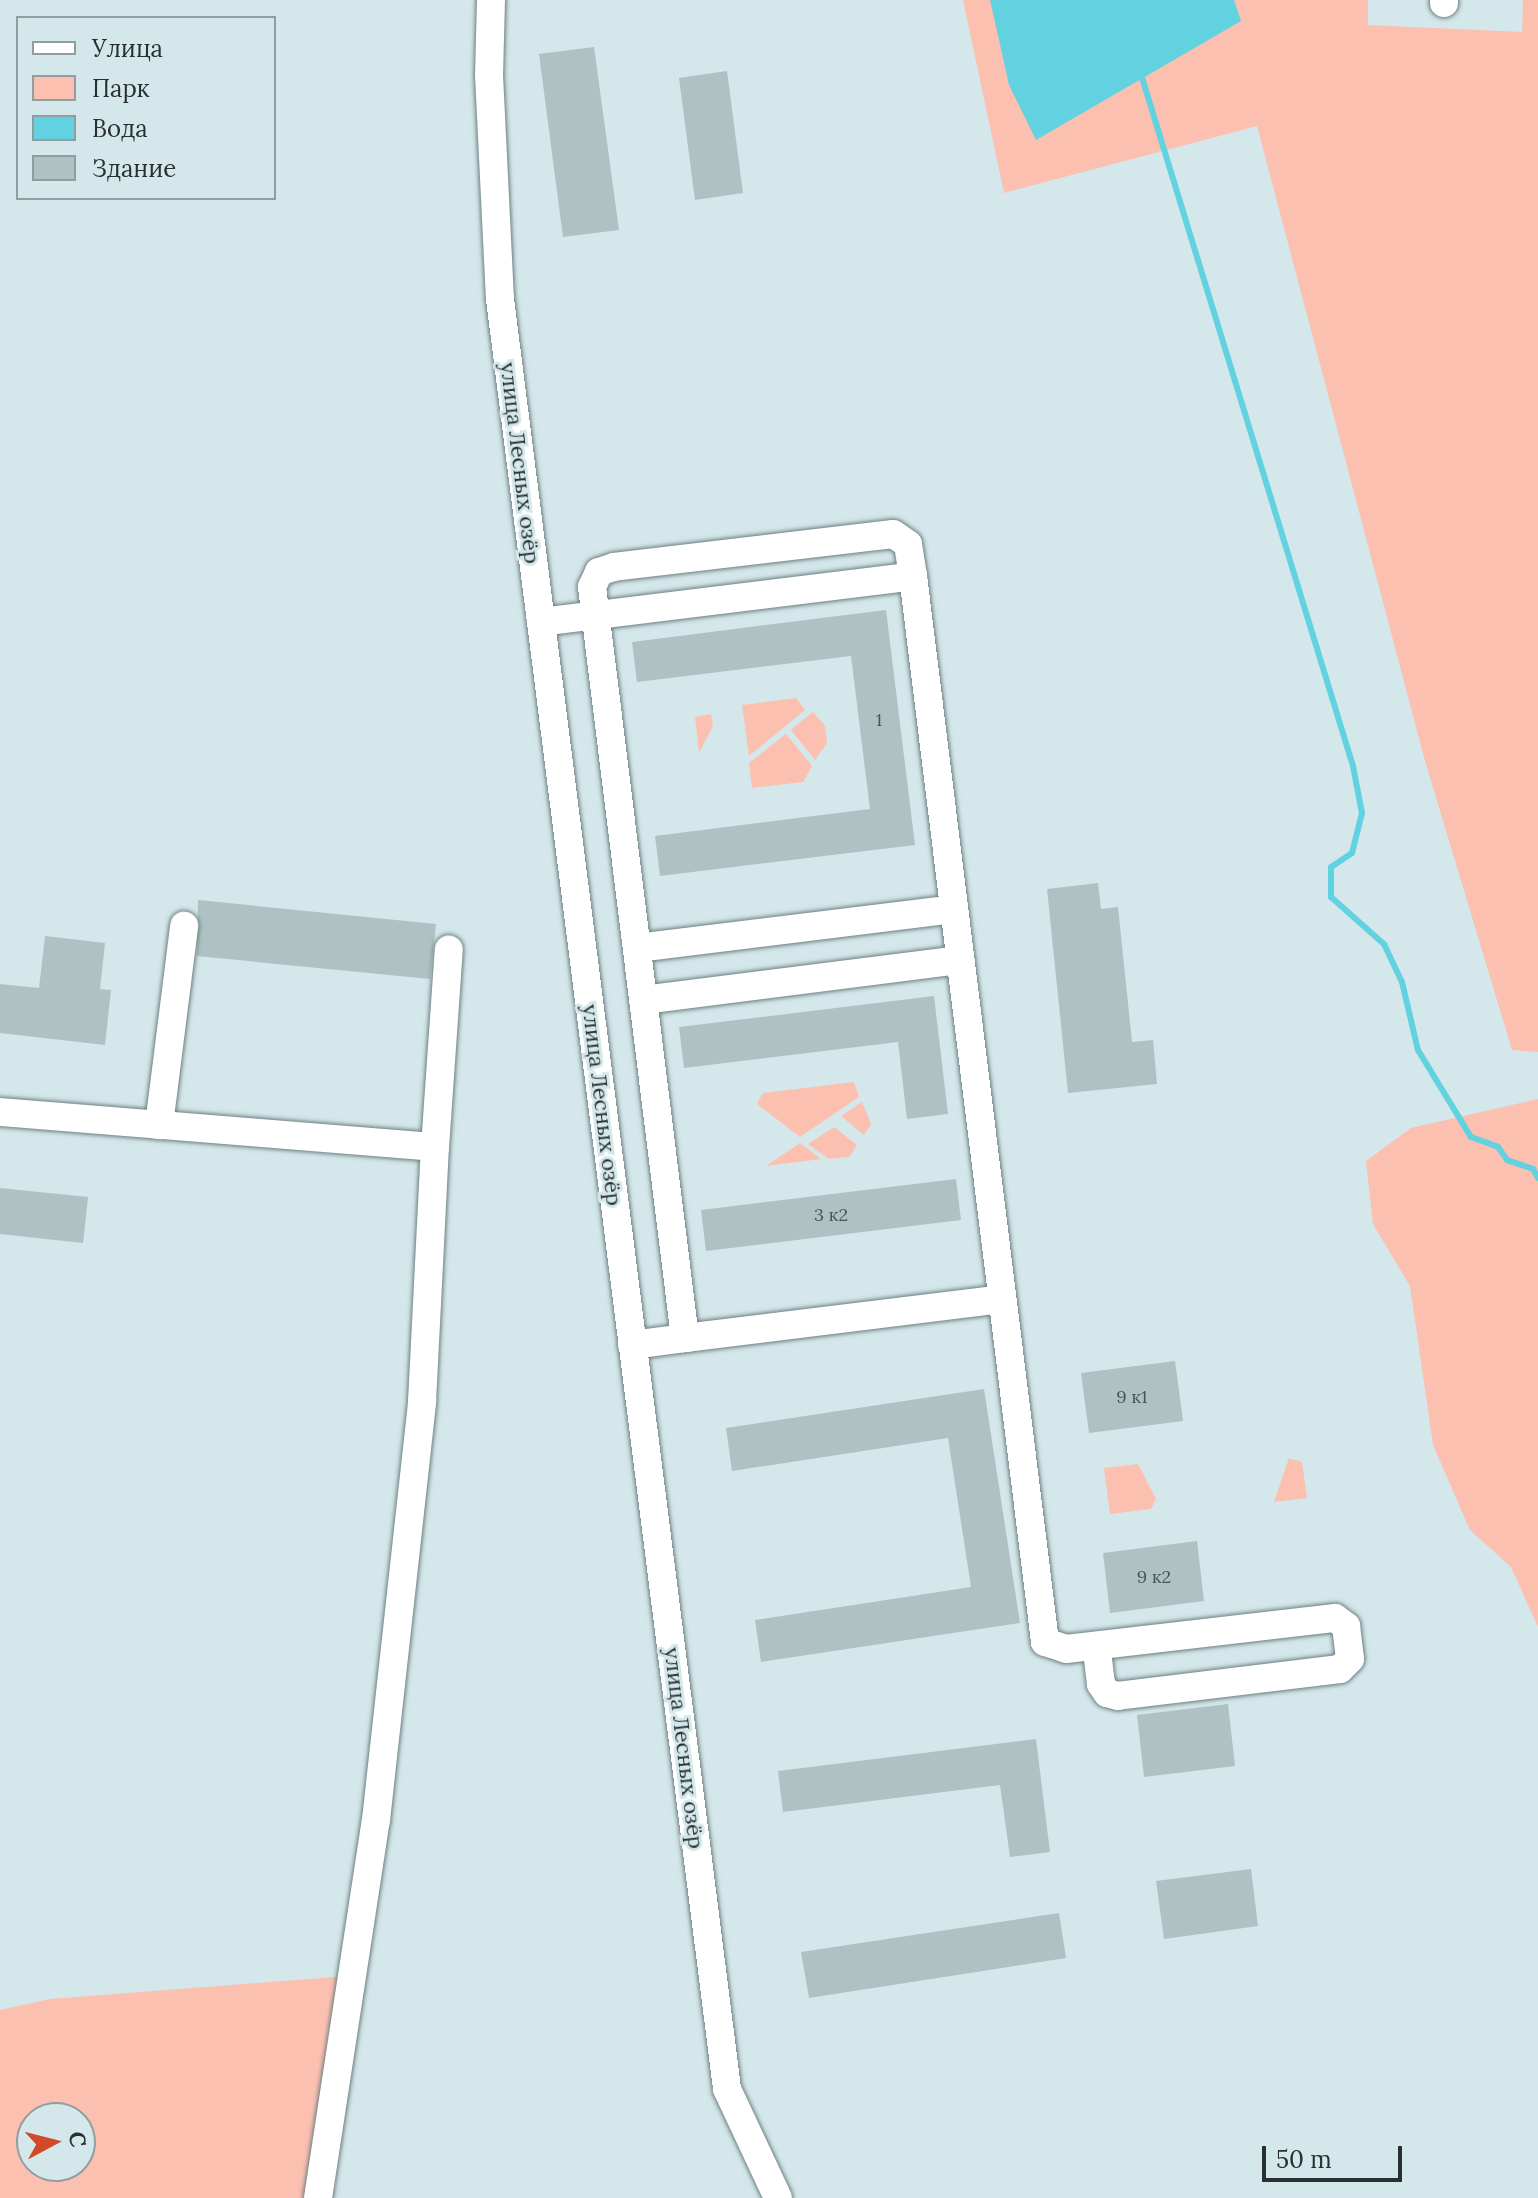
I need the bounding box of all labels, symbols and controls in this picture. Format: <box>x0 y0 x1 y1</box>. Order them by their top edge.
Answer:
legend <box>16 16 276 200</box>
text: Улица <box>92 33 163 64</box>
text: Парк <box>92 73 150 104</box>
text: Вода <box>92 113 148 144</box>
text: Здание <box>92 153 176 184</box>
street label: улица Лесных озёр <box>495 361 545 565</box>
house number: 1 <box>876 709 882 731</box>
street label: улица Лесных озёр <box>577 1003 627 1207</box>
house number: 3 к2 <box>814 1204 848 1226</box>
house number: 9 к1 <box>1116 1386 1148 1408</box>
house number: 9 к2 <box>1137 1566 1171 1588</box>
street label: улица Лесных озёр <box>659 1646 709 1850</box>
north arrow <box>16 2102 96 2182</box>
text: С <box>63 2130 93 2149</box>
scale bar <box>1266 2130 1406 2180</box>
text: 50 m <box>1276 2144 1332 2175</box>

